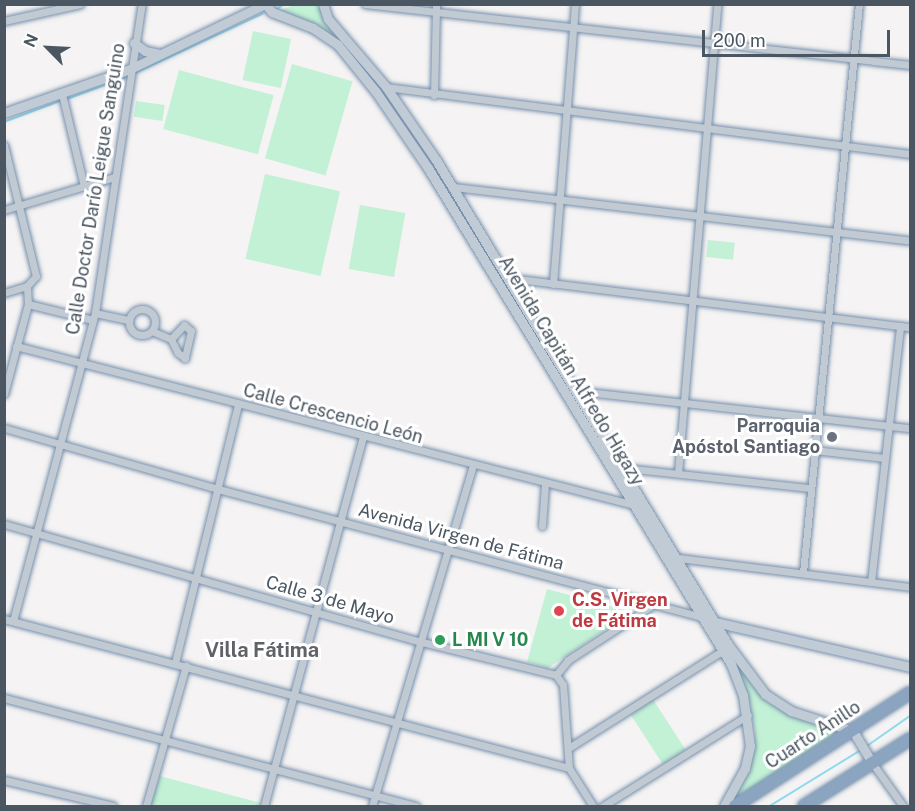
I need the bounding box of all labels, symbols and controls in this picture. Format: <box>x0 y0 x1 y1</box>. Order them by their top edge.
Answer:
north arrow <box>18 18 78 78</box>
scale bar <box>705 18 892 56</box>
text: 200 m <box>713 30 766 51</box>
text: N <box>20 31 42 50</box>
street label: Calle Doctor Darío Leigue Sanguino <box>62 41 130 337</box>
street label: Avenida Capitán Alfredo Higazy <box>494 252 648 490</box>
street label: Calle Crescencio León <box>241 380 425 448</box>
place label: Parroquia Apóstol Santiago <box>672 416 820 458</box>
marker: Parroquia Apóstol Santiago <box>825 430 839 444</box>
street label: Avenida Virgen de Fátima <box>356 499 566 575</box>
street label: Calle 3 de Mayo <box>263 571 397 629</box>
place label: C.S. Virgen de Fátima <box>572 590 668 632</box>
marker: C.S. Virgen de Fátima <box>550 602 568 620</box>
place label: L MI V 10 <box>452 629 529 651</box>
marker: L MI V 10 <box>433 633 447 647</box>
district label: Villa Fátima <box>205 638 319 662</box>
street label: Cuarto Anillo <box>761 696 865 774</box>

